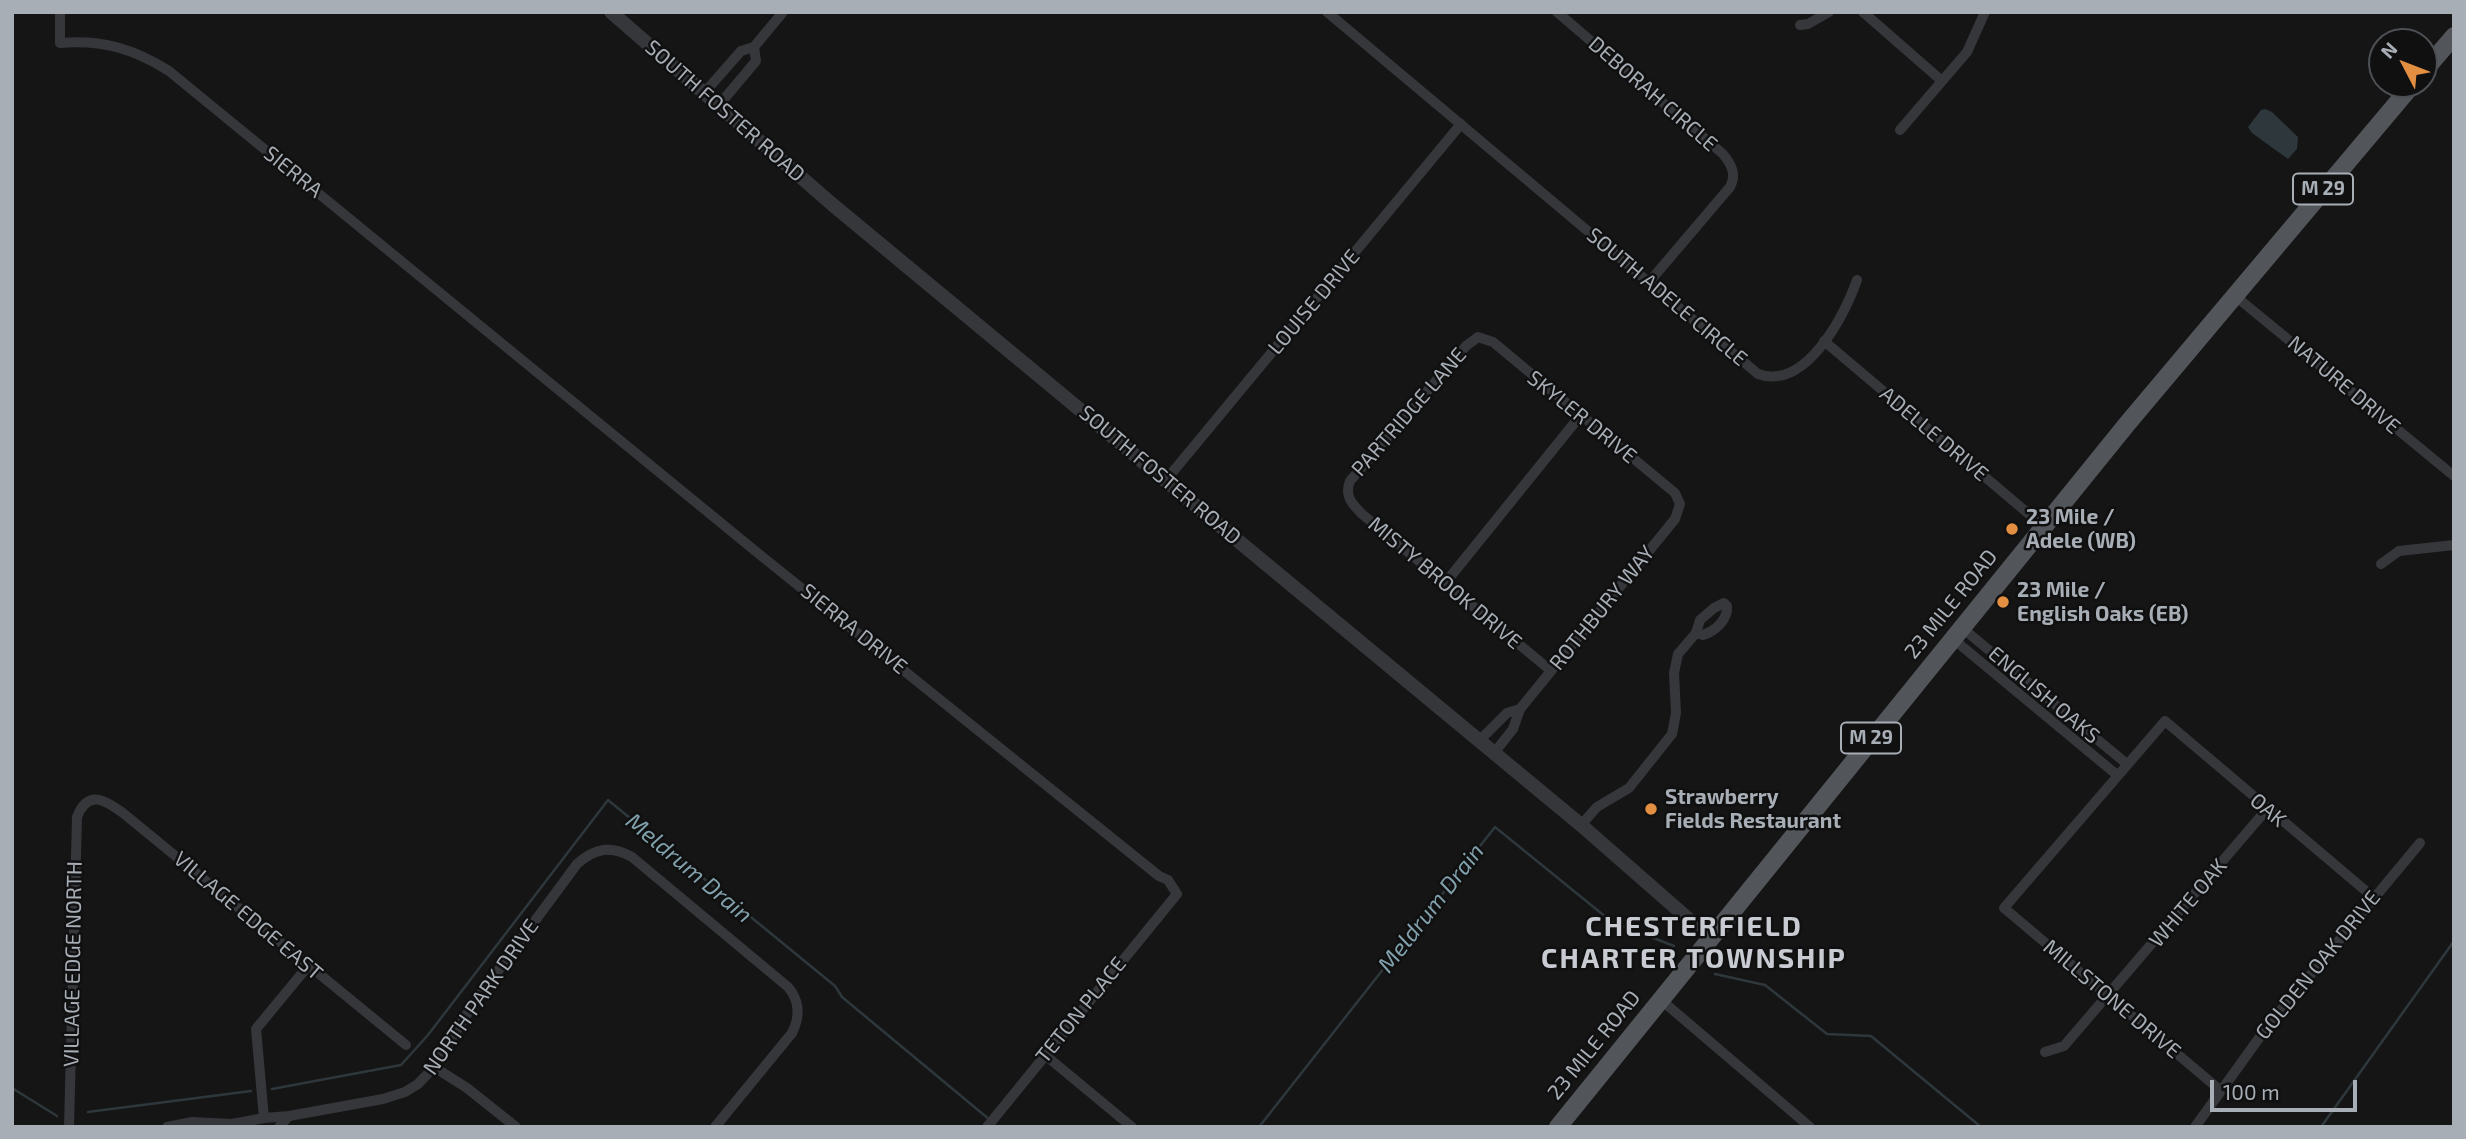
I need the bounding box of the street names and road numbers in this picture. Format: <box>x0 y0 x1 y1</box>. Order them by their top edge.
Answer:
street label: DEBORAH CIRCLE <box>1583 31 1723 157</box>
street label: SOUTH FOSTER ROAD <box>640 35 810 187</box>
street label: SIERRA <box>259 141 327 203</box>
road number: M 29 <box>2293 174 2353 204</box>
street label: SOUTH ADELE CIRCLE <box>1582 223 1752 371</box>
street label: LOUISE DRIVE <box>1263 244 1365 360</box>
street label: NATURE DRIVE <box>2283 331 2405 439</box>
street label: PARTRIDGE LANE <box>1346 343 1472 481</box>
street label: SKYLER DRIVE <box>1522 365 1642 469</box>
street label: ADELLE DRIVE <box>1875 381 1993 487</box>
street label: SOUTH FOSTER ROAD <box>1074 400 1246 550</box>
street label: MISTY BROOK DRIVE <box>1363 511 1527 655</box>
street label: ROTHBURY WAY <box>1544 541 1660 675</box>
street label: 23 MILE ROAD <box>1899 544 2003 664</box>
street label: SIERRA DRIVE <box>796 578 912 680</box>
street label: ENGLISH OAKS <box>1983 641 2105 749</box>
road number: M 29 <box>1841 722 1901 754</box>
street label: OAK <box>2245 788 2291 832</box>
street label: VILLAGE EDGE EAST <box>168 846 328 986</box>
street label: WHITE OAK <box>2144 854 2232 952</box>
street label: VILLAGE EDGE NORTH <box>59 861 87 1067</box>
street label: GOLDEN OAK DRIVE <box>2250 885 2386 1045</box>
street label: NORTH PARK DRIVE <box>418 914 544 1080</box>
street label: MILLSTONE DRIVE <box>2038 934 2186 1064</box>
street label: TETON PLACE <box>1031 952 1131 1068</box>
street label: 23 MILE ROAD <box>1542 985 1646 1105</box>

